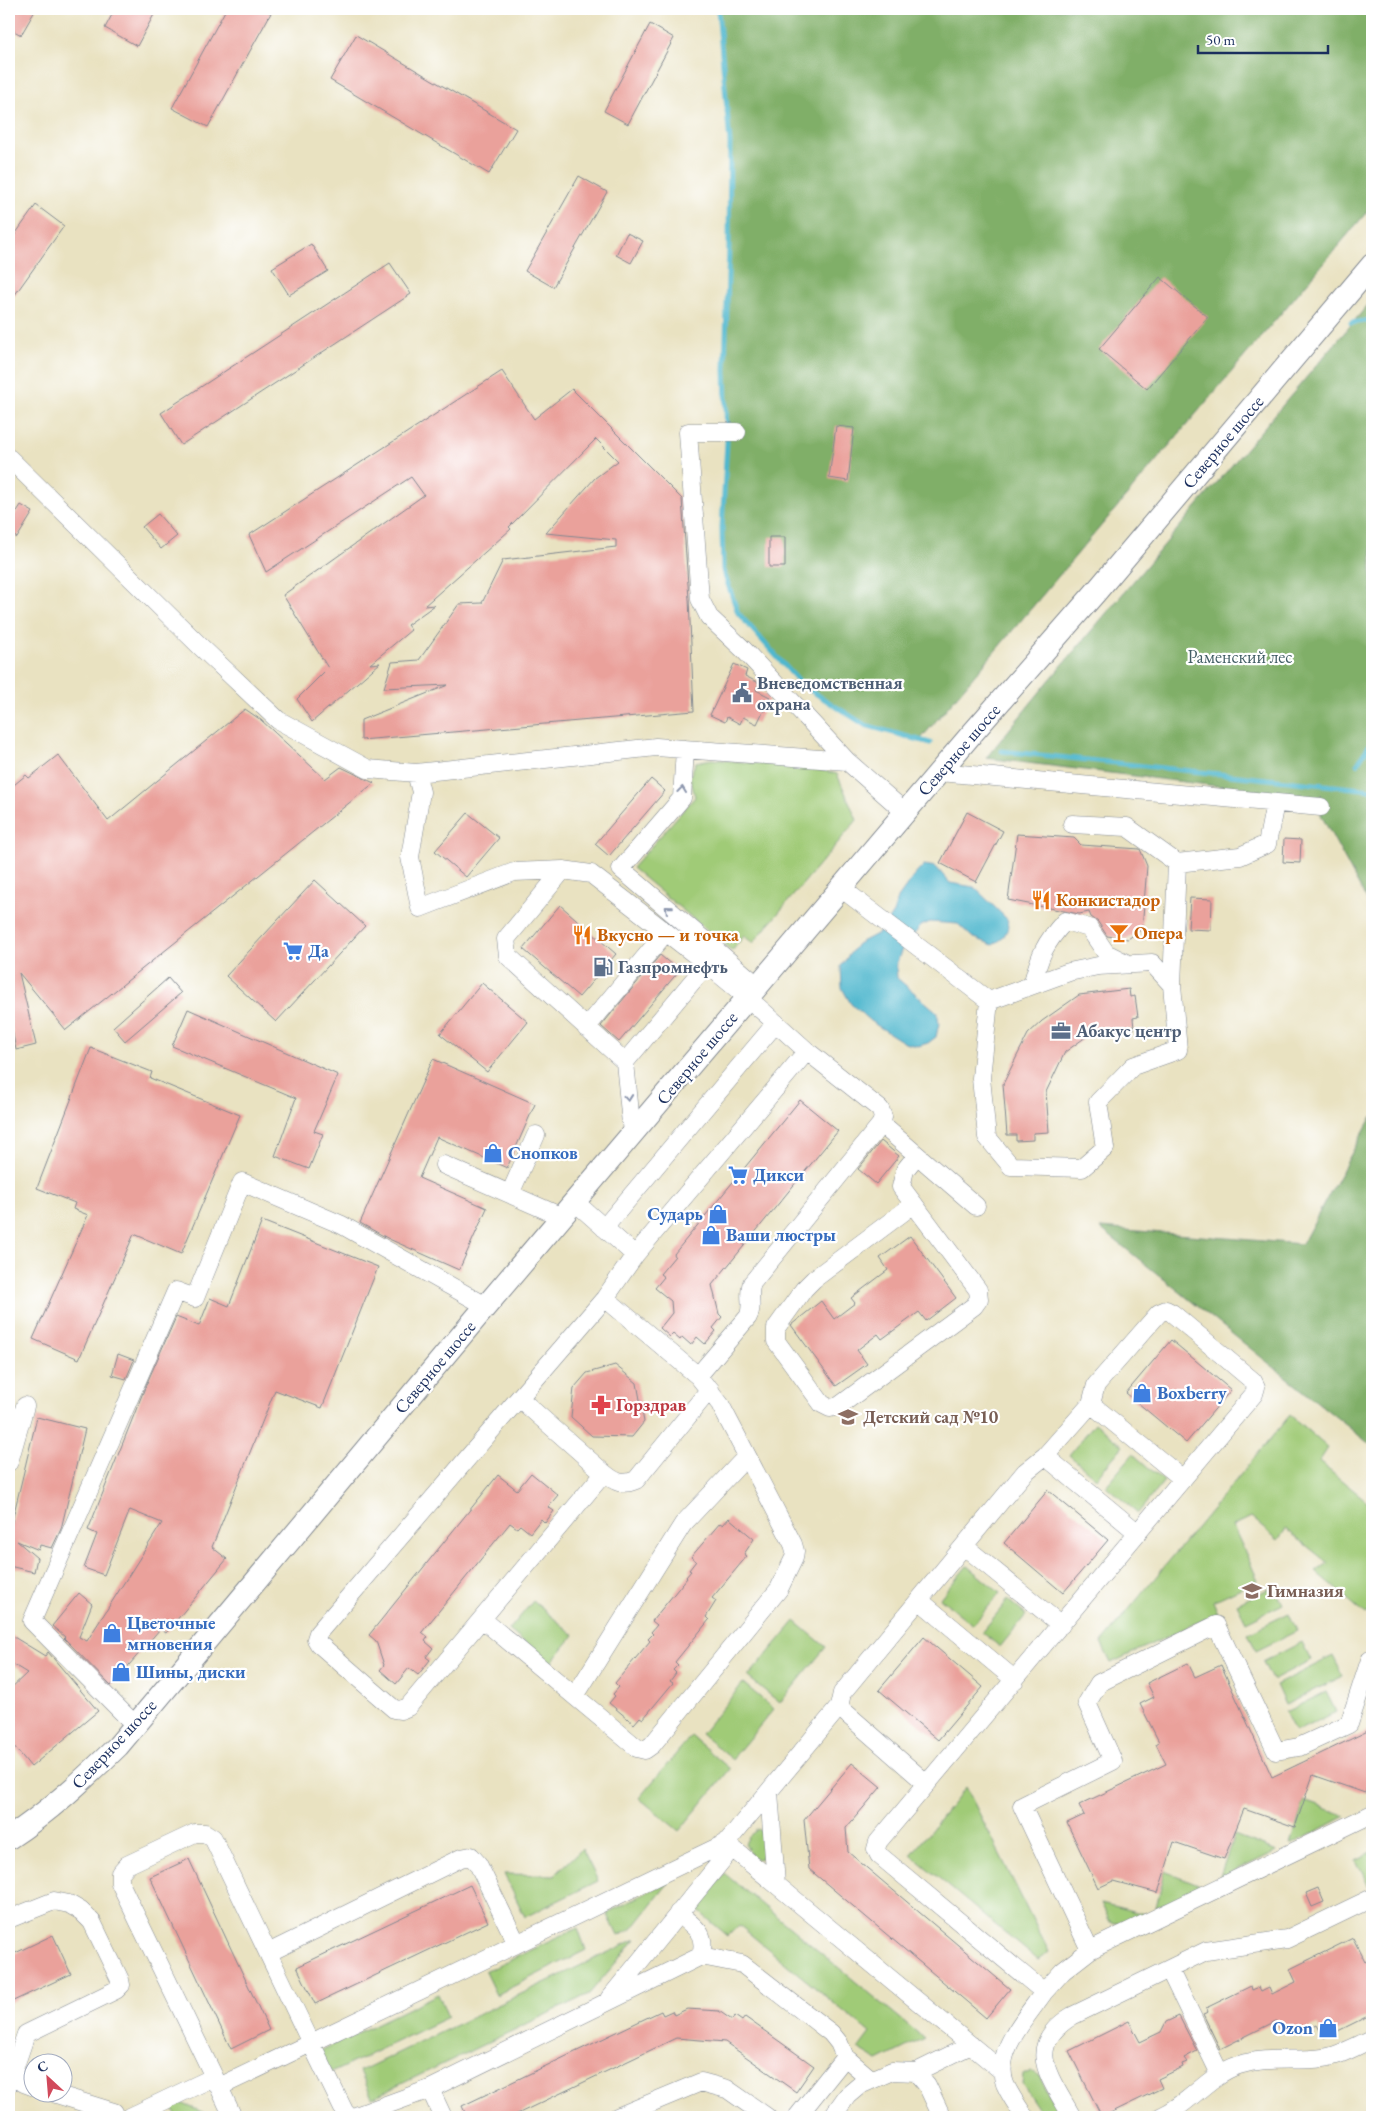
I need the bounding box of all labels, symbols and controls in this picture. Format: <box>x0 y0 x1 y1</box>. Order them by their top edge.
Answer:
scale bar <box>1198 22 1328 54</box>
text: 50 m <box>1206 30 1235 49</box>
street label: Северное шоссе <box>1177 390 1268 493</box>
park label: Раменский лес <box>1188 645 1292 668</box>
place label: Вневедомственная охрана <box>757 671 903 715</box>
public building icon: Вневедомственная охрана <box>731 682 753 704</box>
street label: Северное шоссе <box>912 699 1005 801</box>
one-way arrow <box>676 786 687 794</box>
place label: Конкистадор <box>1056 888 1160 911</box>
restaurant icon: Конкистадор <box>1030 889 1052 911</box>
one-way arrow <box>664 906 673 915</box>
place label: Опера <box>1134 921 1183 944</box>
bar icon: Опера <box>1108 922 1130 944</box>
place label: Вкусно — и точка <box>597 923 739 946</box>
restaurant icon: Вкусно — и точка <box>571 924 593 946</box>
place label: Да <box>308 939 329 962</box>
supermarket icon: Да <box>282 940 304 962</box>
place label: Газпромнефть <box>618 955 728 978</box>
fuel station icon: Газпромнефть <box>592 956 614 978</box>
street label: Северное шоссе <box>651 1006 742 1109</box>
place label: Абакус центр <box>1075 1019 1182 1042</box>
office icon: Абакус центр <box>1050 1020 1072 1042</box>
one-way arrow <box>623 1095 634 1103</box>
place label: Снопков <box>508 1141 578 1164</box>
shop icon: Снопков <box>482 1142 504 1164</box>
place label: Дикси <box>753 1163 804 1186</box>
supermarket icon: Дикси <box>727 1164 749 1186</box>
place label: Сударь <box>647 1202 703 1225</box>
shop icon: Сударь <box>707 1203 729 1225</box>
place label: Ваши люстры <box>726 1223 836 1246</box>
shop icon: Ваши люстры <box>700 1224 722 1246</box>
street label: Северное шоссе <box>389 1315 480 1418</box>
place label: Boxberry <box>1157 1381 1227 1404</box>
shop icon: Boxberry <box>1131 1382 1153 1404</box>
place label: Горздрав <box>616 1393 687 1416</box>
pharmacy icon: Горздрав <box>590 1394 612 1416</box>
place label: Детский сад №10 <box>863 1405 999 1428</box>
school or university icon: Детский сад №10 <box>837 1406 859 1428</box>
place label: Гимназия <box>1267 1579 1344 1602</box>
school or university icon: Гимназия <box>1241 1580 1263 1602</box>
place label: Цветочные мгновения <box>127 1611 216 1655</box>
shop icon: Цветочные мгновения <box>101 1622 123 1644</box>
place label: Шины, диски <box>136 1660 246 1683</box>
shop icon: Шины, диски <box>110 1661 132 1683</box>
street label: Северное шоссе <box>66 1694 161 1794</box>
place label: Ozon <box>1272 2016 1313 2039</box>
shop icon: Ozon <box>1317 2017 1339 2039</box>
north arrow <box>22 2054 72 2104</box>
text: С <box>34 2056 51 2077</box>

